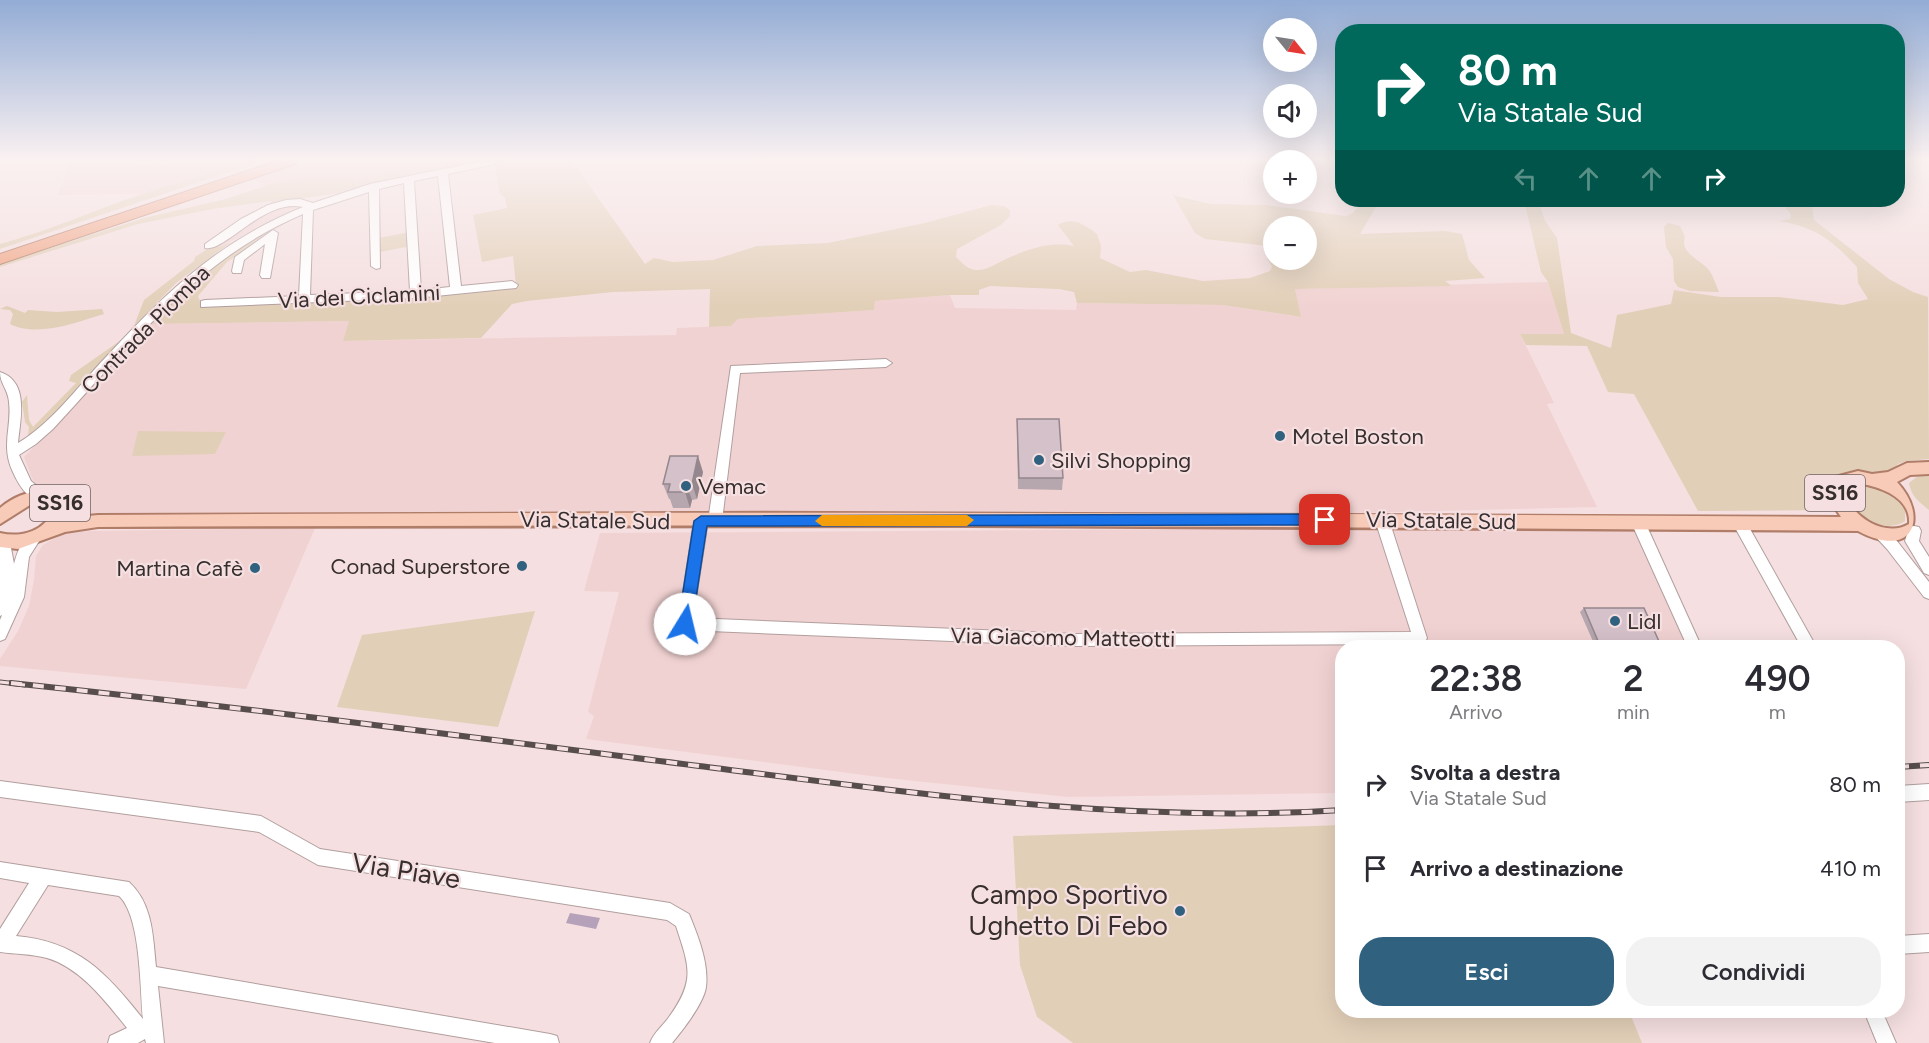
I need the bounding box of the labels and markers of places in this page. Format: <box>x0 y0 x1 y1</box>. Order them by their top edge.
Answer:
place label: Motel Boston <box>1292 423 1424 450</box>
marker: Motel Boston <box>1273 429 1287 443</box>
place label: Silvi Shopping <box>1051 447 1191 474</box>
marker: Silvi Shopping <box>1032 453 1046 467</box>
place label: Vemac <box>698 473 766 500</box>
marker: Vemac <box>679 479 693 493</box>
pin <box>1299 494 1350 545</box>
place label: Conad Superstore <box>331 553 510 580</box>
place label: Martina Cafè <box>116 555 243 582</box>
marker: Conad Superstore <box>515 559 529 573</box>
marker: Martina Cafè <box>248 561 262 575</box>
place label: Lidl <box>1627 608 1661 635</box>
marker: Lidl <box>1608 614 1622 628</box>
place label: Campo Sportivo Ughetto Di Febo <box>968 878 1168 942</box>
marker: Campo Sportivo Ughetto Di Febo <box>1173 904 1187 918</box>

